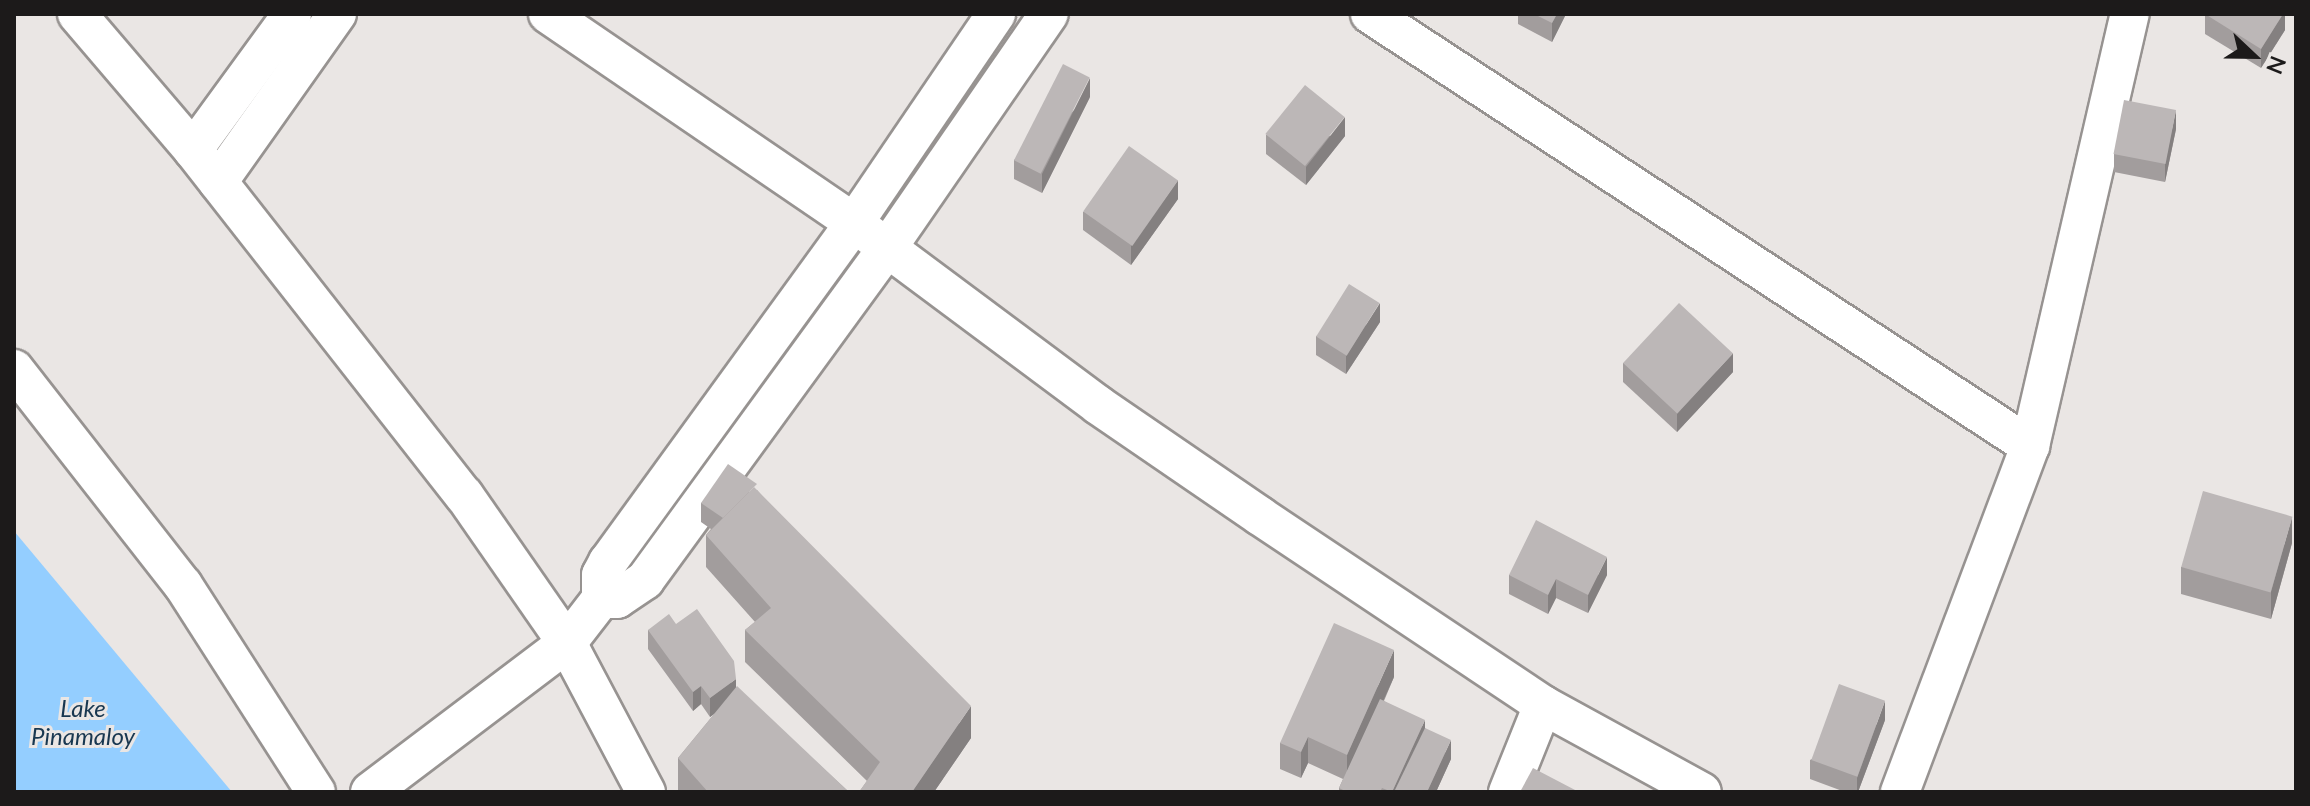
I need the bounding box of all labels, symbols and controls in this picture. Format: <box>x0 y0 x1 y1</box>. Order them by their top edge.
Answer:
north arrow <box>2214 16 2294 96</box>
text: N <box>2261 52 2292 78</box>
water label: Lake Pinamaloy <box>31 694 135 750</box>

